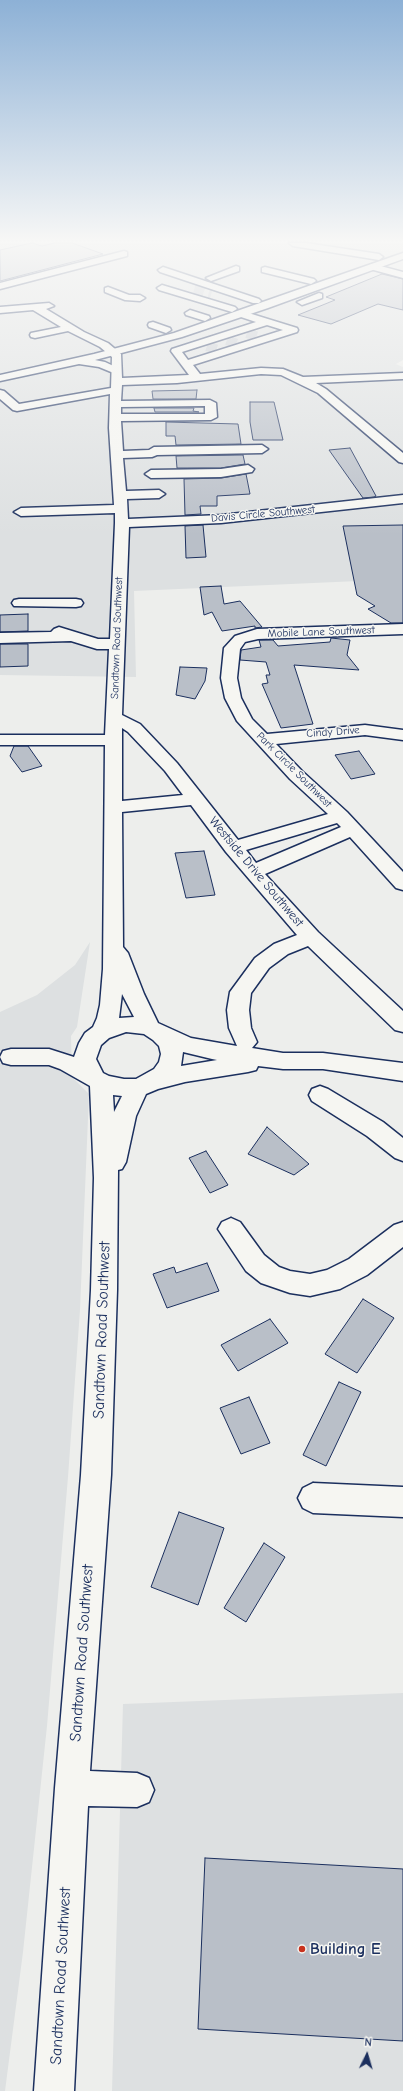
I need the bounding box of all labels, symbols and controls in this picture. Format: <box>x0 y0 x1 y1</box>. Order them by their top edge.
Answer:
street label: Davis Circle Southwest <box>210 503 316 525</box>
street label: Sandtown Road Southwest <box>108 577 126 699</box>
street label: Mobile Lane Southwest <box>267 624 375 640</box>
street label: Cindy Drive <box>306 724 360 740</box>
street label: Park Circle Southwest <box>254 730 334 810</box>
street label: Westside Drive Southwest <box>205 814 307 930</box>
street label: Sandtown Road Southwest <box>89 1241 115 1419</box>
street label: Sandtown Road Southwest <box>66 1564 98 1742</box>
street label: Sandtown Road Southwest <box>47 1887 75 2065</box>
place label: Building E <box>310 1939 381 1959</box>
marker: Building E <box>297 1944 307 1954</box>
north arrow <box>347 2035 387 2075</box>
text: N <box>364 2036 372 2049</box>

